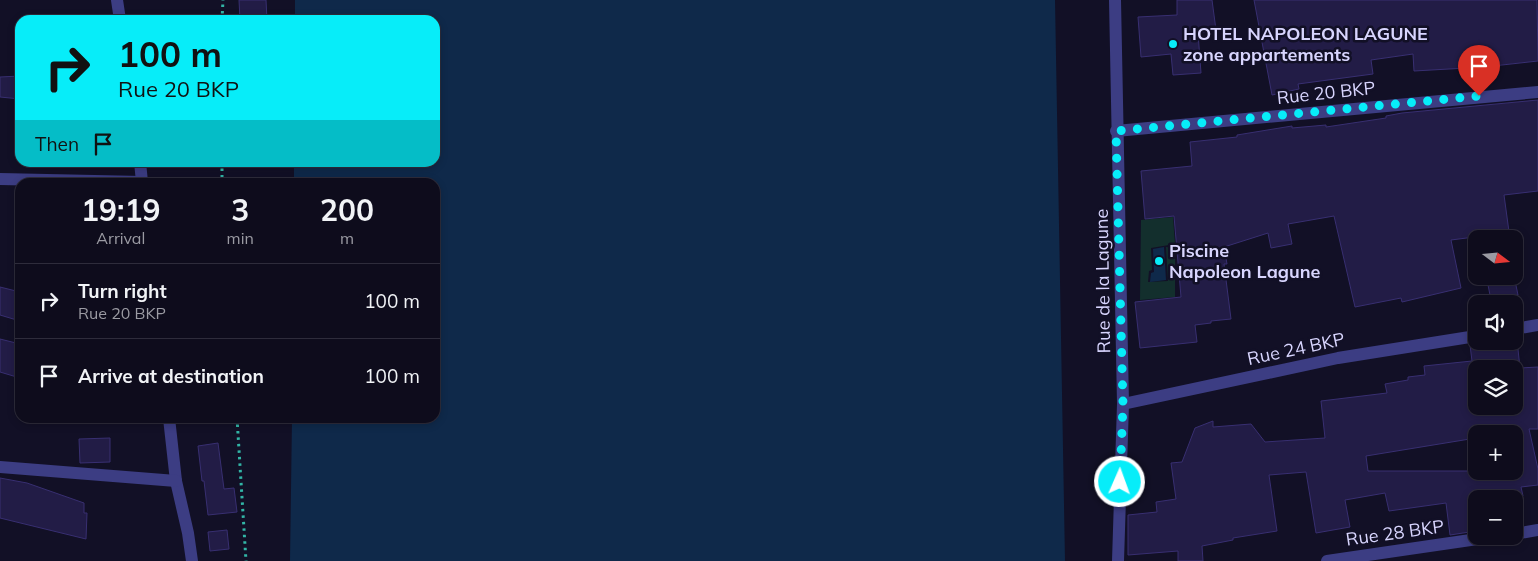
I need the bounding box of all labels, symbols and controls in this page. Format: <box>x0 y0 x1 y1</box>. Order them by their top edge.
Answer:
place label: HOTEL NAPOLEON LAGUNE zone appartements <box>1183 22 1428 66</box>
text: 100 m <box>118 32 222 76</box>
icon: right <box>35 35 100 100</box>
marker: HOTEL NAPOLEON LAGUNE zone appartements <box>1167 38 1179 50</box>
pin <box>1458 45 1500 96</box>
icon: arrive <box>1465 52 1493 80</box>
text: Rue 20 BKP <box>118 75 239 103</box>
street label: Rue 20 BKP <box>1276 76 1376 109</box>
icon: arrive <box>89 130 117 158</box>
text: Then <box>35 132 79 156</box>
text: 19:19 <box>81 191 161 229</box>
text: 3 <box>231 191 249 229</box>
text: 200 <box>320 191 374 229</box>
street label: Rue de la Lagune <box>1090 209 1115 353</box>
text: Arrival <box>96 228 145 248</box>
text: min <box>227 228 254 248</box>
text: m <box>340 228 354 248</box>
north arrow <box>1468 230 1522 285</box>
map controls <box>1468 230 1523 545</box>
place label: Piscine Napoleon Lagune <box>1169 239 1321 283</box>
marker: Piscine Napoleon Lagune <box>1153 255 1165 267</box>
text: Turn right <box>78 279 167 303</box>
icon: right <box>35 287 63 315</box>
text: 100 m <box>364 289 420 313</box>
button: sound <box>1468 295 1523 350</box>
text: Rue 20 BKP <box>78 303 166 323</box>
street label: Rue 24 BKP <box>1245 327 1347 370</box>
button: layers <box>1468 360 1523 415</box>
icon: arrive <box>35 362 63 390</box>
text: Arrive at destination <box>78 364 264 388</box>
text: 100 m <box>364 364 420 388</box>
button: + <box>1468 425 1523 480</box>
position arrow <box>1093 455 1145 507</box>
button: − <box>1468 490 1523 545</box>
street label: Rue 28 BKP <box>1344 514 1446 551</box>

